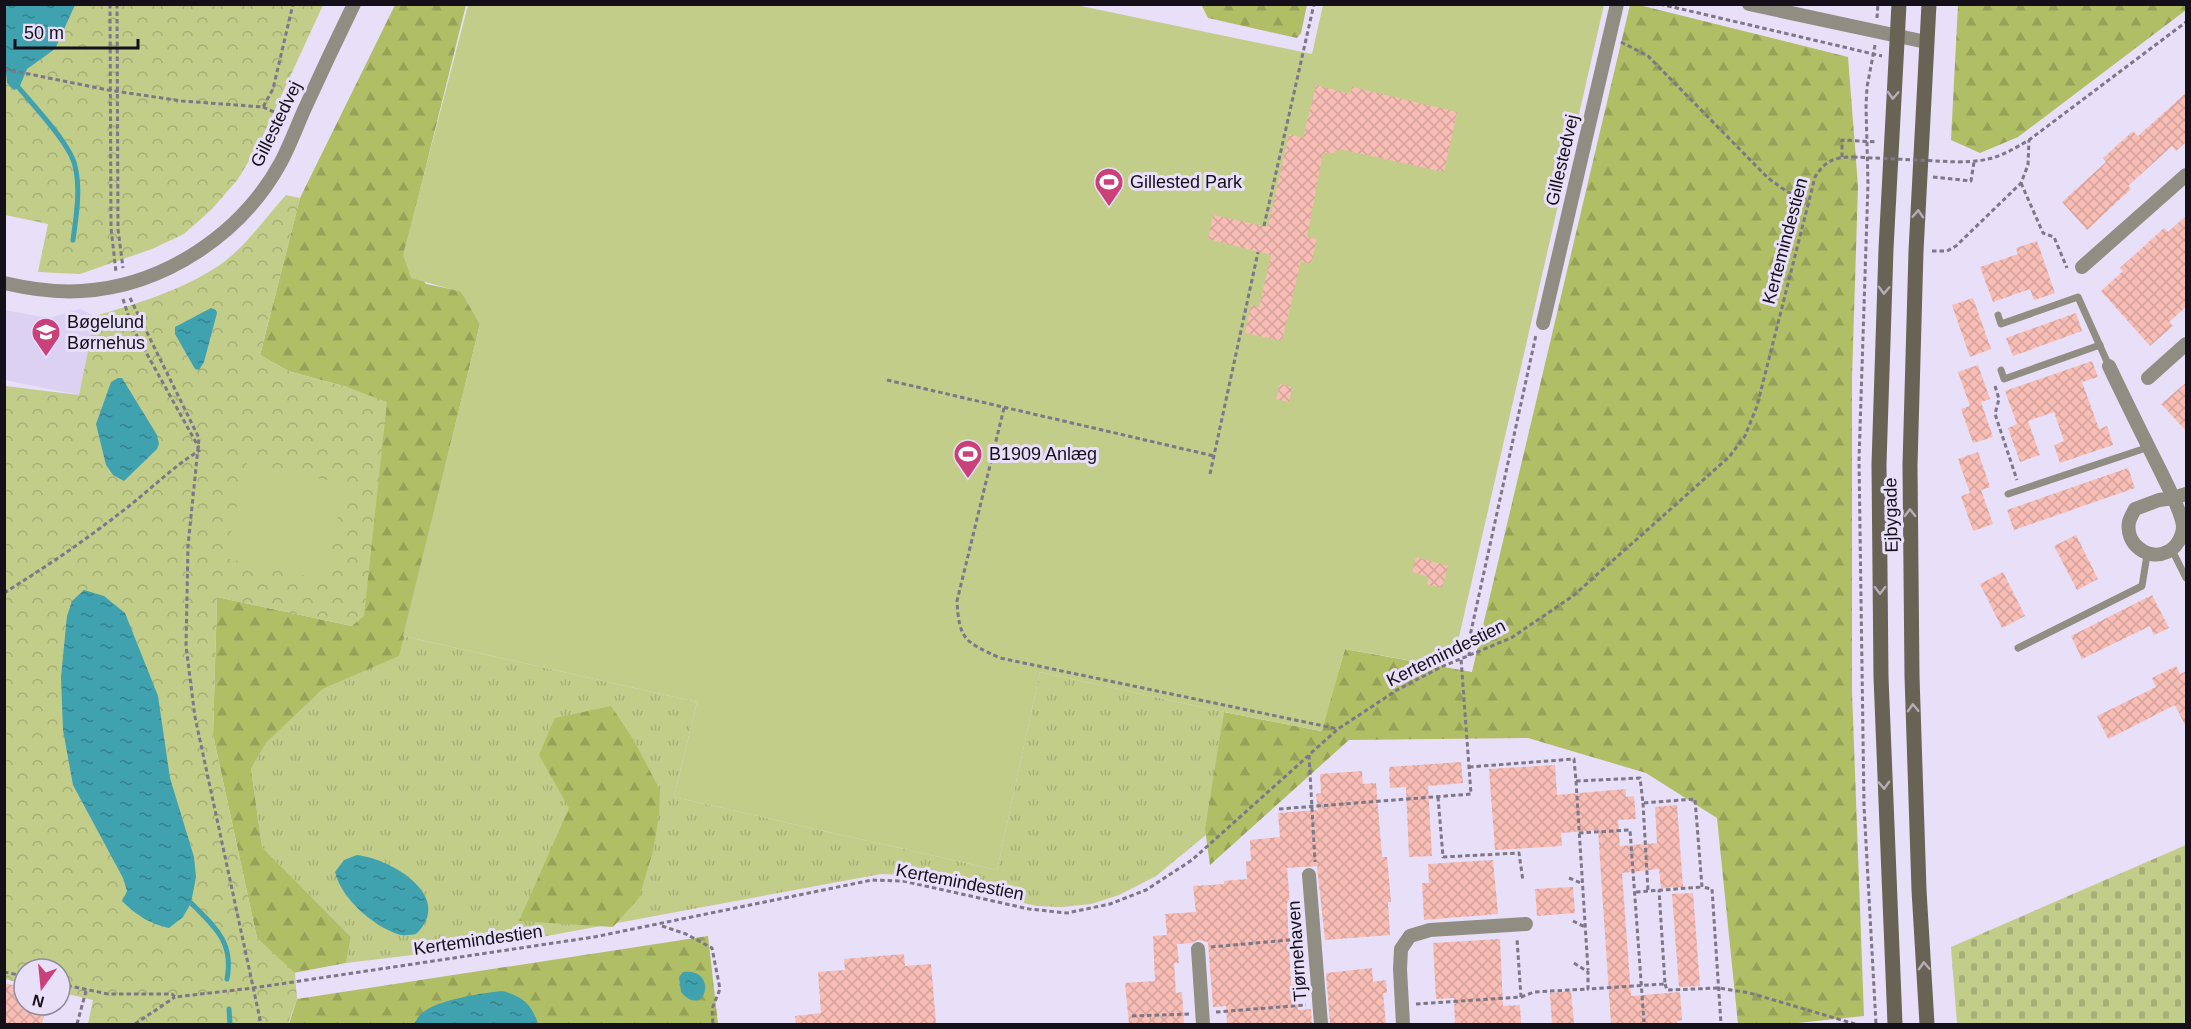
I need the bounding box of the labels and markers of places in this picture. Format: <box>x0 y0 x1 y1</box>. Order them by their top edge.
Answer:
sports icon: Gillested Park <box>1093 166 1125 208</box>
place label: Gillested Park <box>1130 172 1243 192</box>
place label: Bøgelund Børnehus <box>67 312 145 353</box>
school or university icon: Bøgelund Børnehus <box>30 316 62 358</box>
sports icon: B1909 Anlæg <box>952 438 984 480</box>
place label: B1909 Anlæg <box>989 444 1097 464</box>

